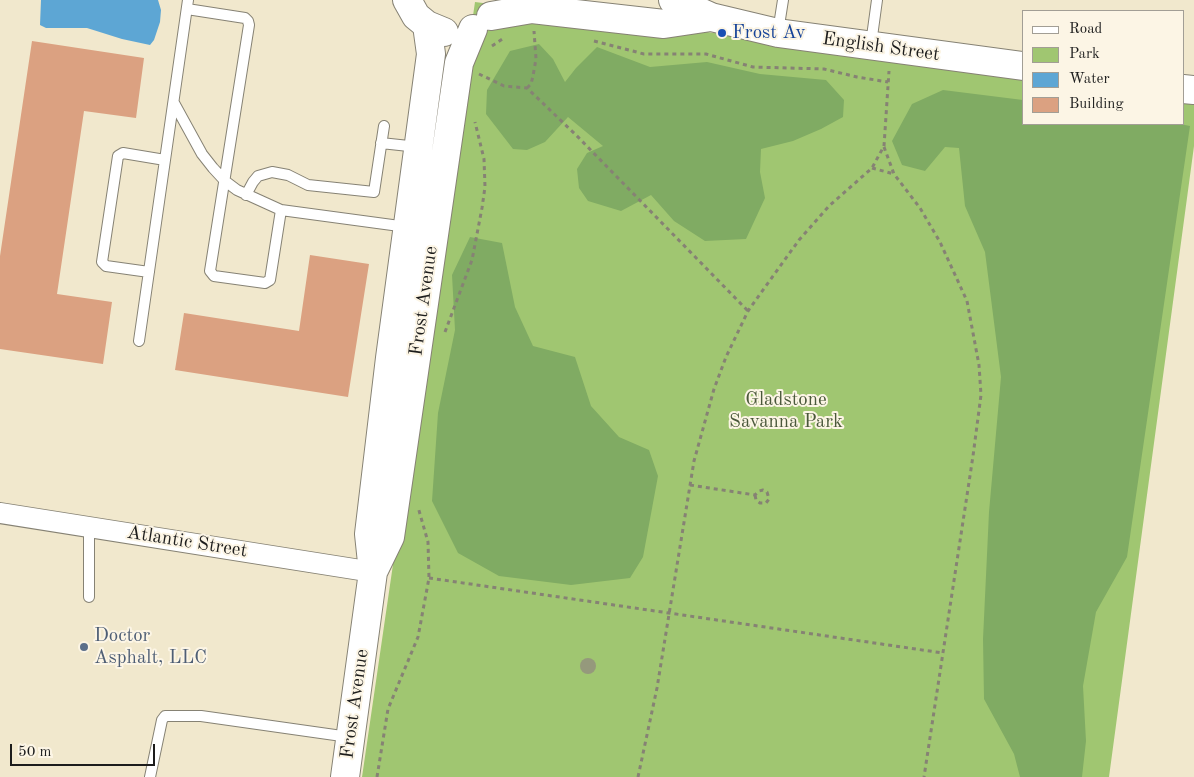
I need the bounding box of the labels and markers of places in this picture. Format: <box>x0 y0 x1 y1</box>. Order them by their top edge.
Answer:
place label: Frost Av <box>732 22 806 44</box>
marker: Frost Av <box>716 27 728 39</box>
place label: Doctor Asphalt, LLC <box>94 625 207 669</box>
marker: Doctor Asphalt, LLC <box>78 641 90 653</box>

